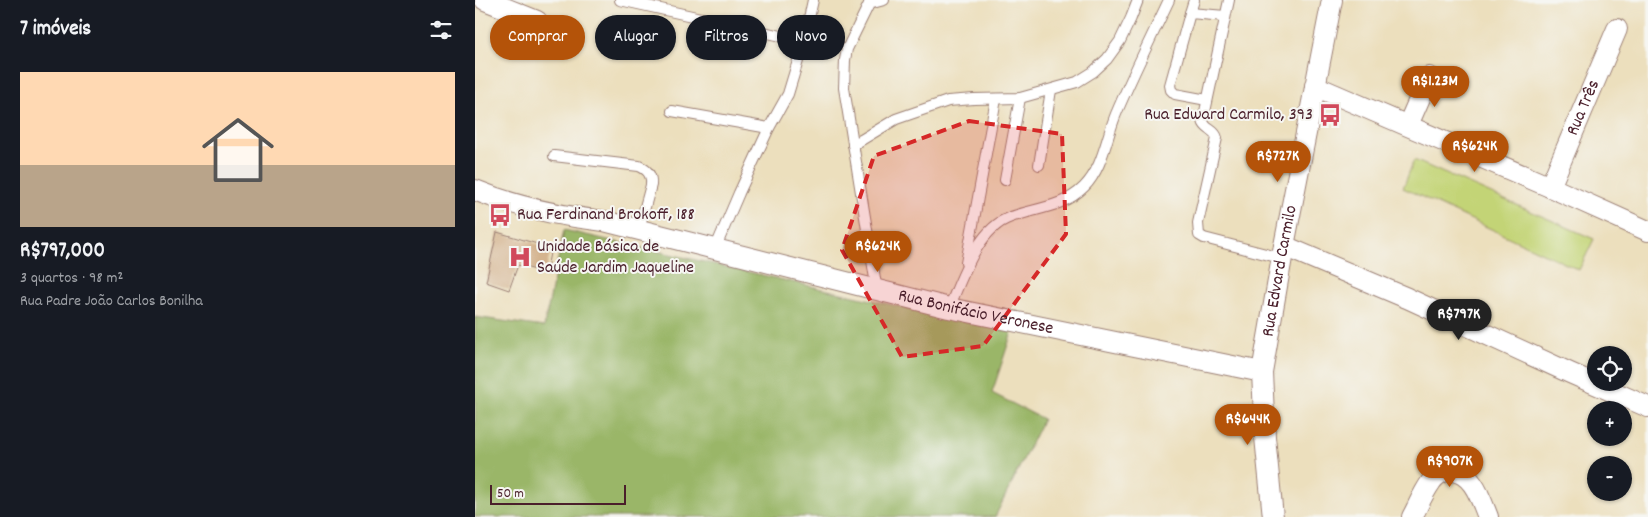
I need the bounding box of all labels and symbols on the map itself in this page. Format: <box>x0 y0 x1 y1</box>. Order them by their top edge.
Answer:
pin: R$1.23M <box>1389 66 1481 108</box>
street label: Rua Três <box>1561 76 1606 140</box>
bus stop icon: Rua Edward Carmilo, 393 <box>1317 102 1343 128</box>
place label: Rua Edward Carmilo, 393 <box>1144 103 1313 128</box>
pin: R$624K <box>1434 130 1516 173</box>
pin: R$727K <box>1237 140 1319 183</box>
bus stop icon: Rua Ferdinand Brokoff, 188 <box>487 202 513 228</box>
place label: Rua Ferdinand Brokoff, 188 <box>517 203 695 228</box>
street label: Rua Edvard Carmilo <box>1256 203 1304 339</box>
pin: R$624K <box>837 230 919 273</box>
place label: Unidade Básica de Saúde Jardim Jaqueline <box>537 235 694 281</box>
hospital icon: Unidade Básica de Saúde Jardim Jaqueline <box>507 244 533 270</box>
street label: Rua Bonifácio Veronese <box>895 283 1056 342</box>
pin: R$797K <box>1418 298 1500 341</box>
pin: R$644K <box>1207 404 1289 446</box>
pin: R$907K <box>1409 446 1491 488</box>
scale bar <box>490 482 626 505</box>

